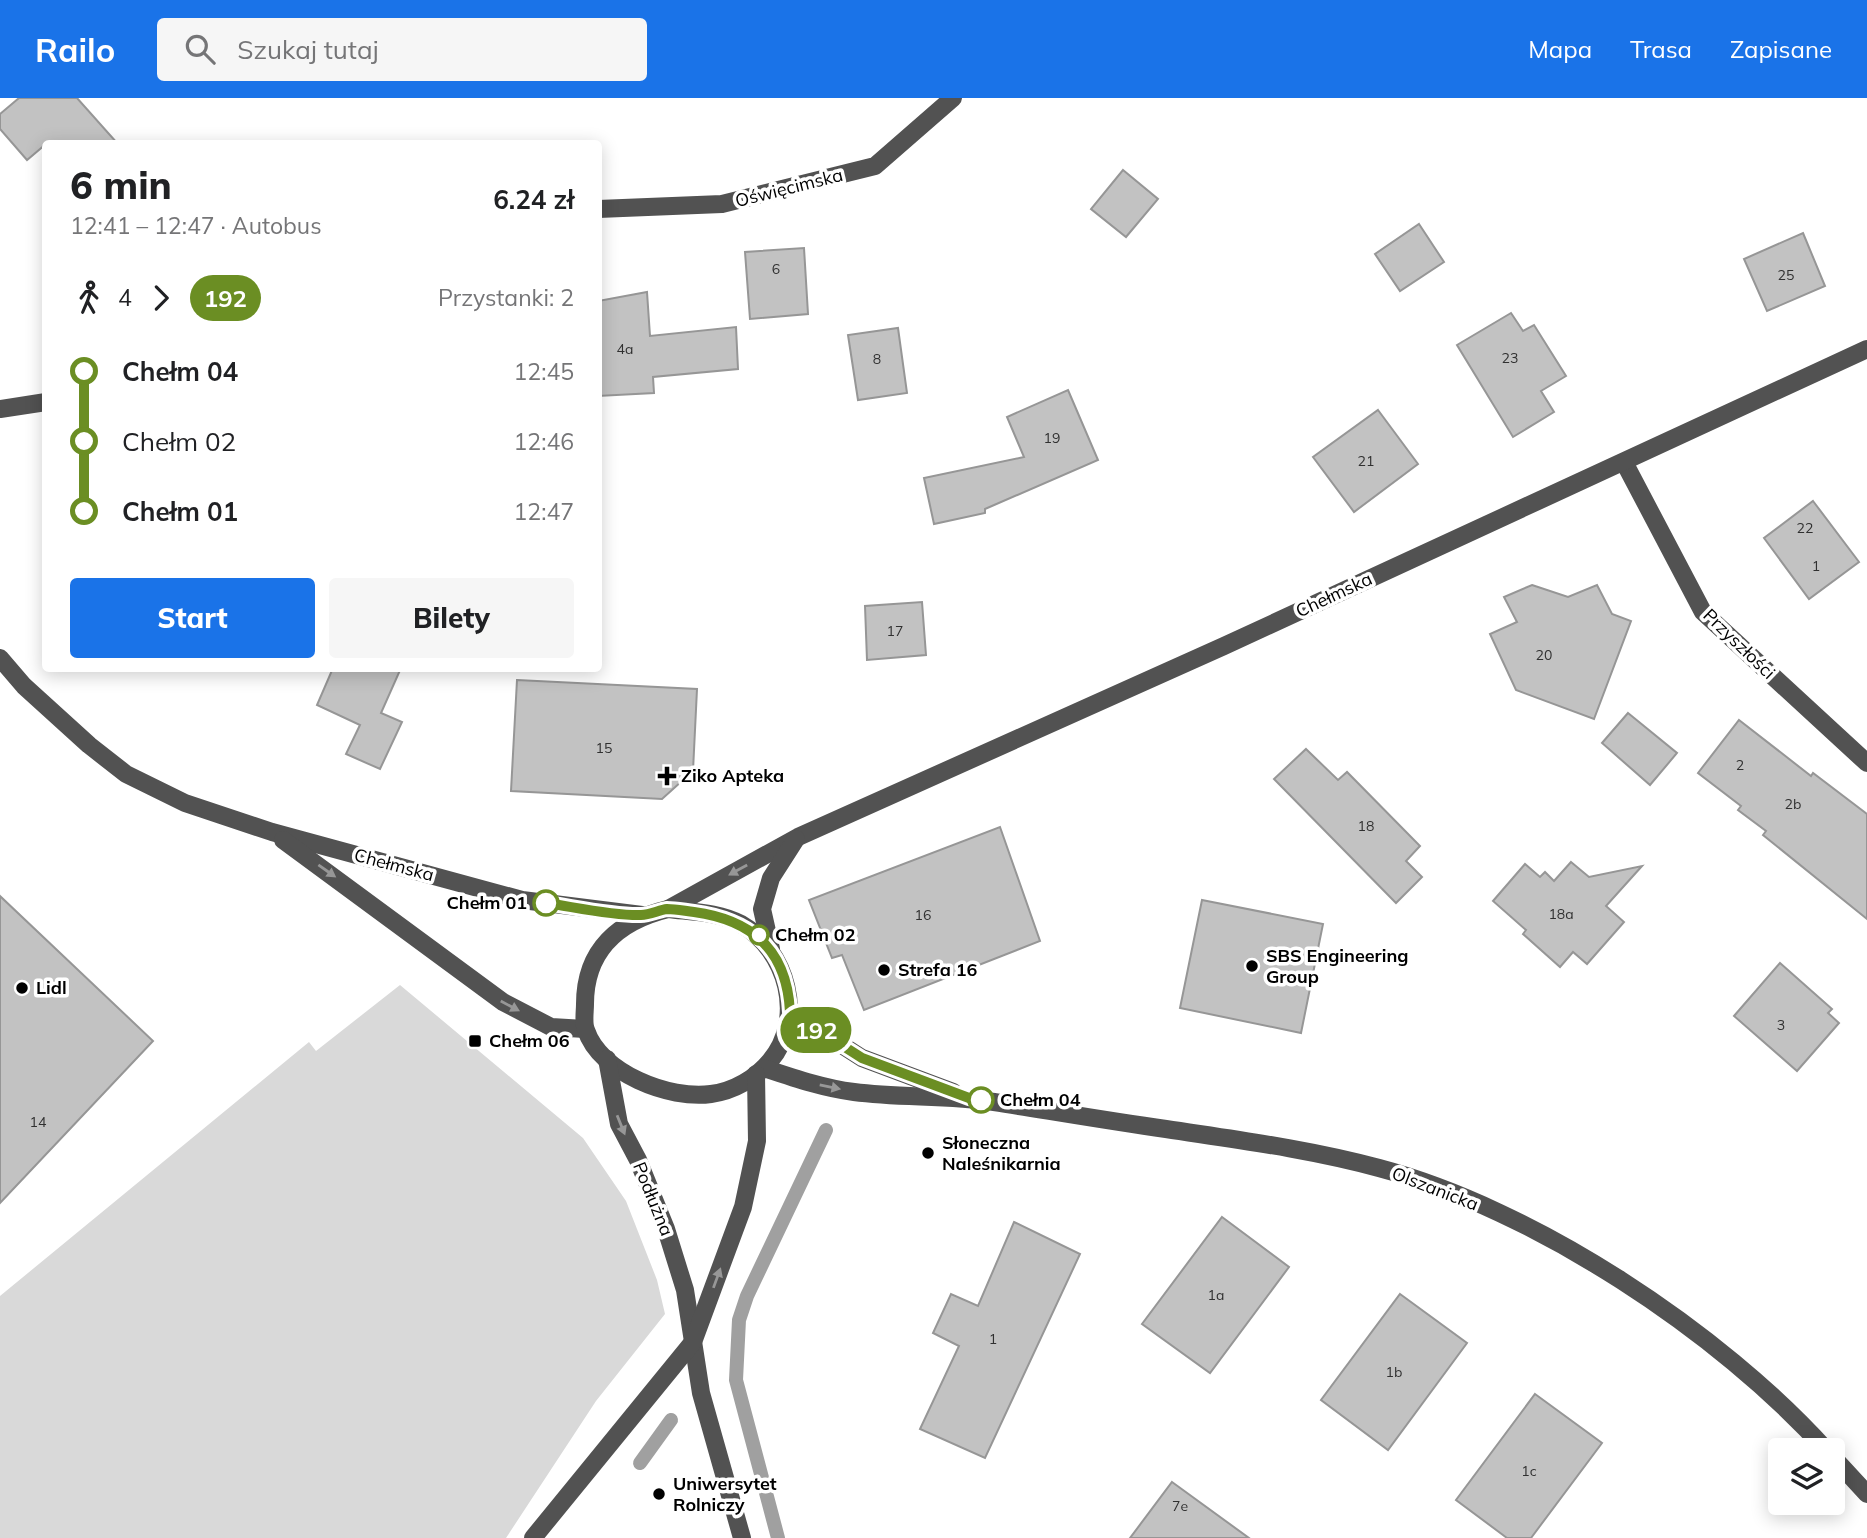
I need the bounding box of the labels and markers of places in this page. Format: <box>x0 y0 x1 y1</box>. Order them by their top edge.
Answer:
place label: Ziko Apteka <box>681 764 784 787</box>
marker: Ziko Apteka <box>659 768 675 784</box>
marker: Chełm 01 <box>533 890 559 916</box>
place label: Chełm 01 <box>447 891 527 914</box>
place label: Chełm 02 <box>775 923 855 946</box>
marker: Chełm 02 <box>749 925 769 945</box>
place label: SBS Engineering Group <box>1266 944 1408 988</box>
place label: Strefa 16 <box>898 958 978 981</box>
marker: SBS Engineering Group <box>1244 958 1260 974</box>
marker: Strefa 16 <box>876 962 892 978</box>
place label: Lidl <box>36 976 67 999</box>
marker: Lidl <box>14 980 30 996</box>
place label: Chełm 06 <box>489 1029 570 1052</box>
marker: Chełm 06 <box>467 1033 483 1049</box>
marker: Chełm 04 <box>968 1087 994 1113</box>
place label: Chełm 04 <box>1000 1088 1081 1111</box>
place label: Słoneczna Naleśnikarnia <box>942 1131 1061 1175</box>
marker: Słoneczna Naleśnikarnia <box>920 1145 936 1161</box>
place label: Uniwersytet Rolniczy <box>673 1472 777 1516</box>
marker: Uniwersytet Rolniczy <box>651 1486 667 1502</box>

